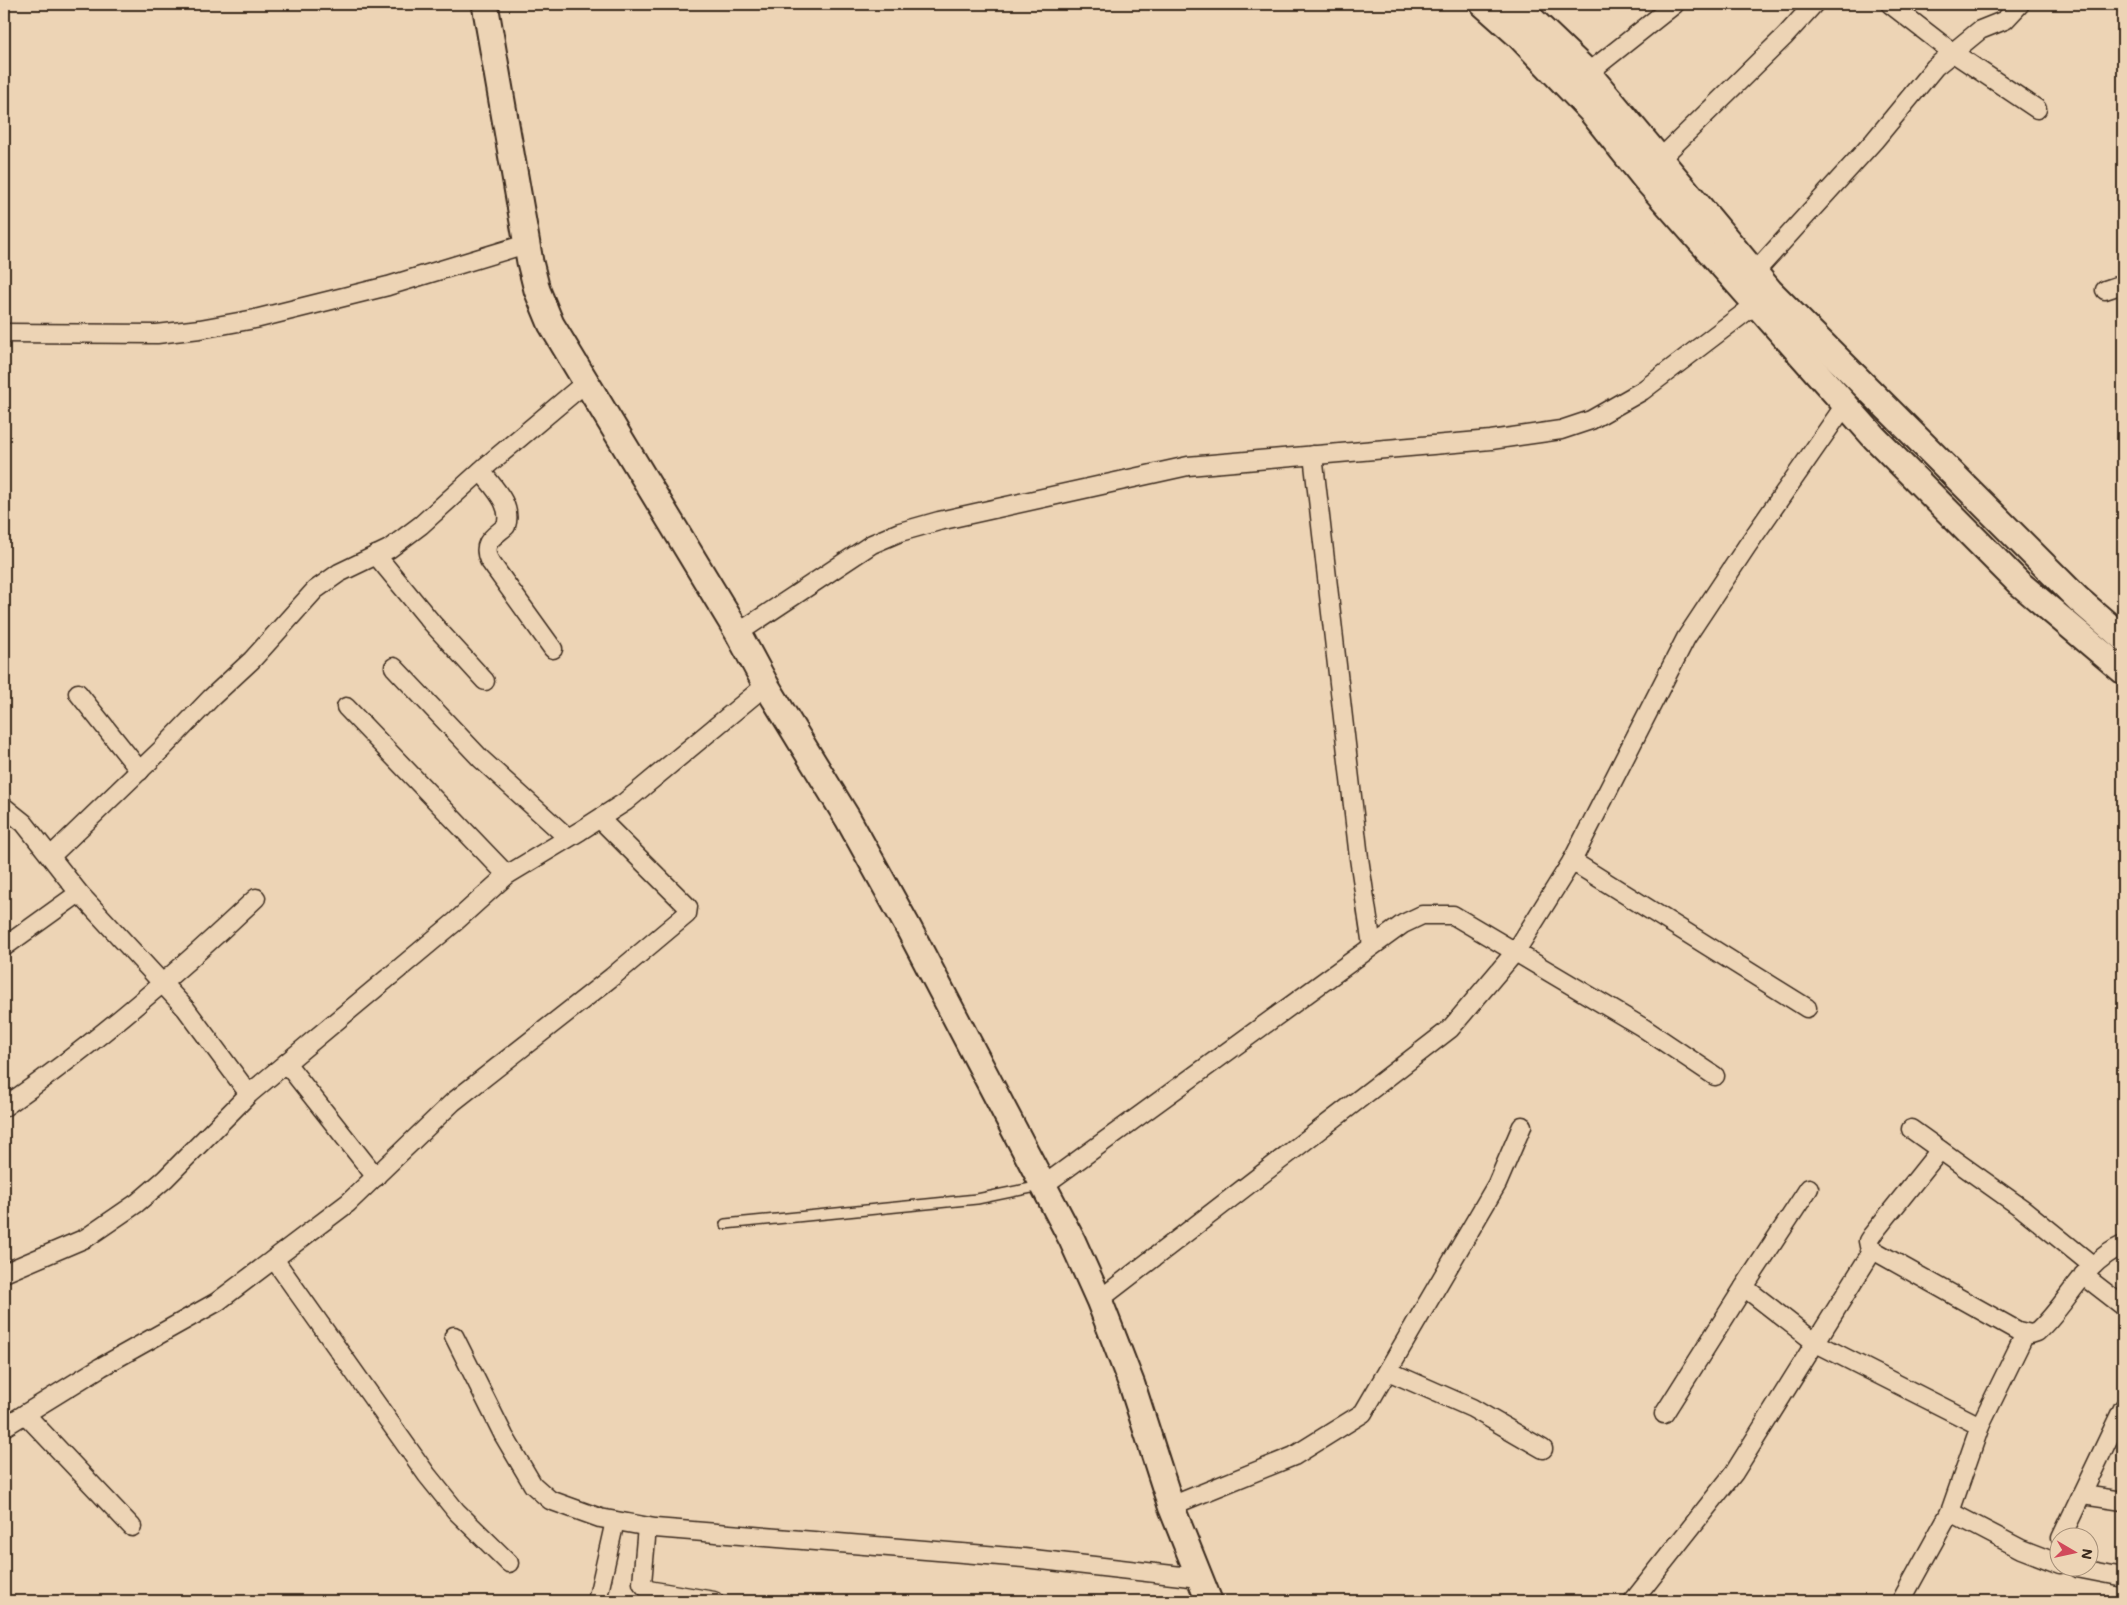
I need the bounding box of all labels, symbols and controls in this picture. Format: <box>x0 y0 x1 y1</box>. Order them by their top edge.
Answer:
north arrow <box>2050 1528 2100 1578</box>
text: N <box>2077 1547 2098 1561</box>

